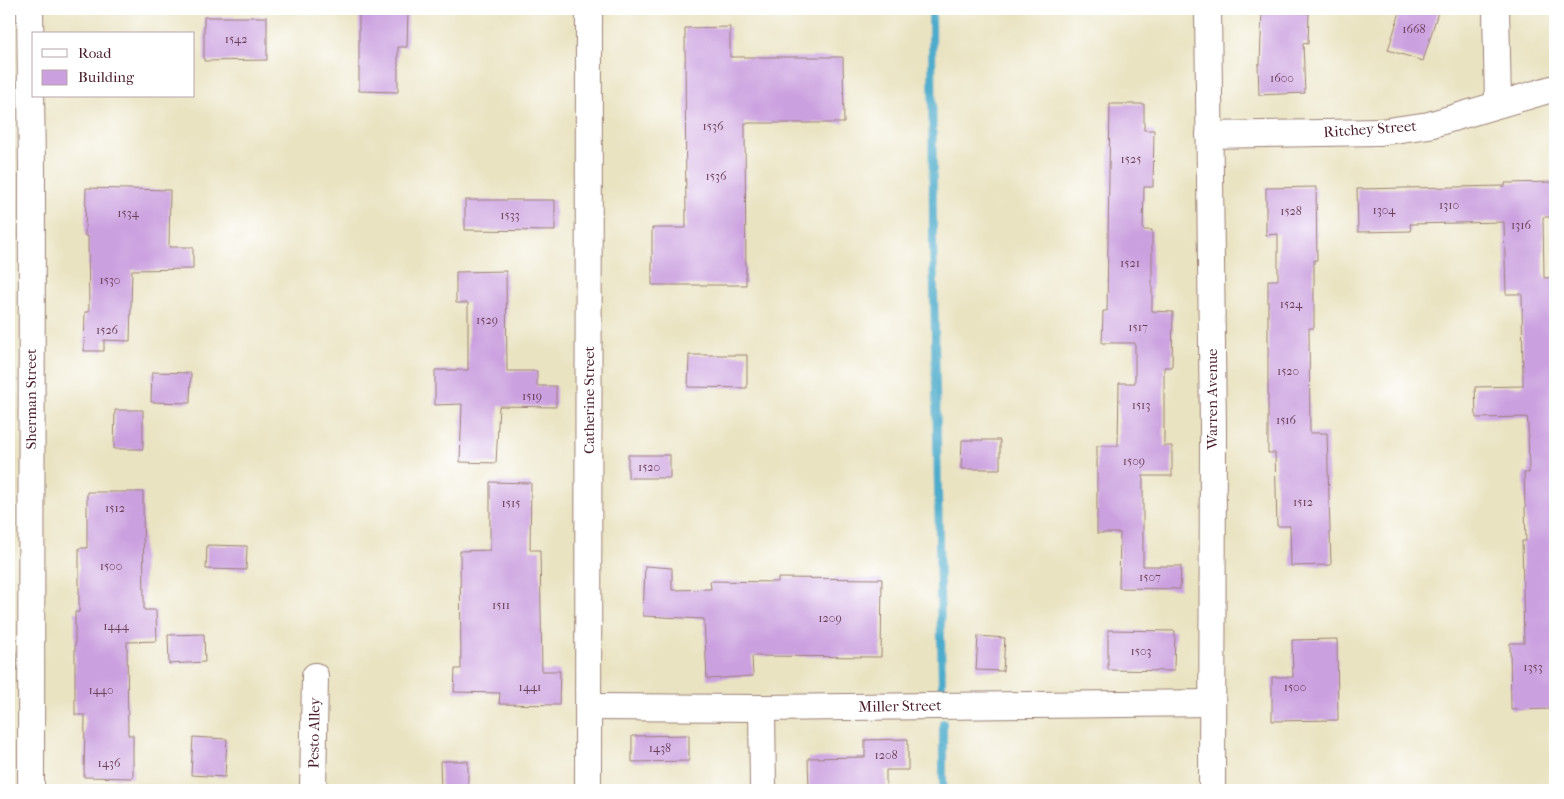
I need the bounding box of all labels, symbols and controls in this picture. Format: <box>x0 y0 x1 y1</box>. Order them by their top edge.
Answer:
house number: 1668 <box>1402 22 1426 36</box>
legend <box>32 32 195 98</box>
house number: 1542 <box>225 32 247 46</box>
text: Road <box>78 44 112 62</box>
text: Building <box>78 68 135 86</box>
house number: 1600 <box>1270 71 1294 85</box>
street label: Ritchey Street <box>1323 117 1418 141</box>
house number: 1536 <box>703 119 724 133</box>
house number: 1525 <box>1121 152 1141 166</box>
house number: 1536 <box>706 169 727 183</box>
house number: 1310 <box>1439 198 1459 212</box>
house number: 1304 <box>1373 203 1396 217</box>
house number: 1528 <box>1280 204 1302 218</box>
house number: 1534 <box>117 206 140 220</box>
house number: 1533 <box>500 208 520 222</box>
house number: 1316 <box>1511 218 1531 232</box>
house number: 1521 <box>1120 256 1140 270</box>
house number: 1530 <box>100 273 120 287</box>
house number: 1524 <box>1280 297 1303 311</box>
house number: 1529 <box>476 313 498 327</box>
house number: 1517 <box>1128 320 1148 334</box>
house number: 1526 <box>96 323 119 337</box>
street label: Catherine Street <box>580 345 598 454</box>
street label: Sherman Street <box>22 348 40 449</box>
street label: Warren Avenue <box>1203 348 1221 451</box>
house number: 1520 <box>1277 364 1299 378</box>
house number: 1519 <box>522 389 542 403</box>
house number: 1513 <box>1132 398 1150 412</box>
house number: 1516 <box>1276 413 1297 427</box>
house number: 1509 <box>1123 454 1145 468</box>
house number: 1520 <box>638 460 660 474</box>
house number: 1512 <box>1293 495 1313 509</box>
house number: 1515 <box>502 496 520 510</box>
house number: 1512 <box>105 501 125 515</box>
house number: 1500 <box>100 559 122 573</box>
house number: 1507 <box>1139 570 1161 584</box>
house number: 1511 <box>492 598 510 612</box>
house number: 1209 <box>818 611 842 625</box>
house number: 1444 <box>103 619 130 633</box>
house number: 1503 <box>1131 644 1152 658</box>
house number: 1353 <box>1523 660 1543 674</box>
house number: 1441 <box>519 680 541 694</box>
house number: 1500 <box>1284 680 1306 694</box>
house number: 1440 <box>88 683 114 697</box>
street label: Pesto Alley <box>304 696 324 769</box>
street label: Miller Street <box>858 696 942 716</box>
house number: 1438 <box>649 741 671 755</box>
house number: 1208 <box>874 748 898 762</box>
house number: 1436 <box>98 756 121 770</box>

